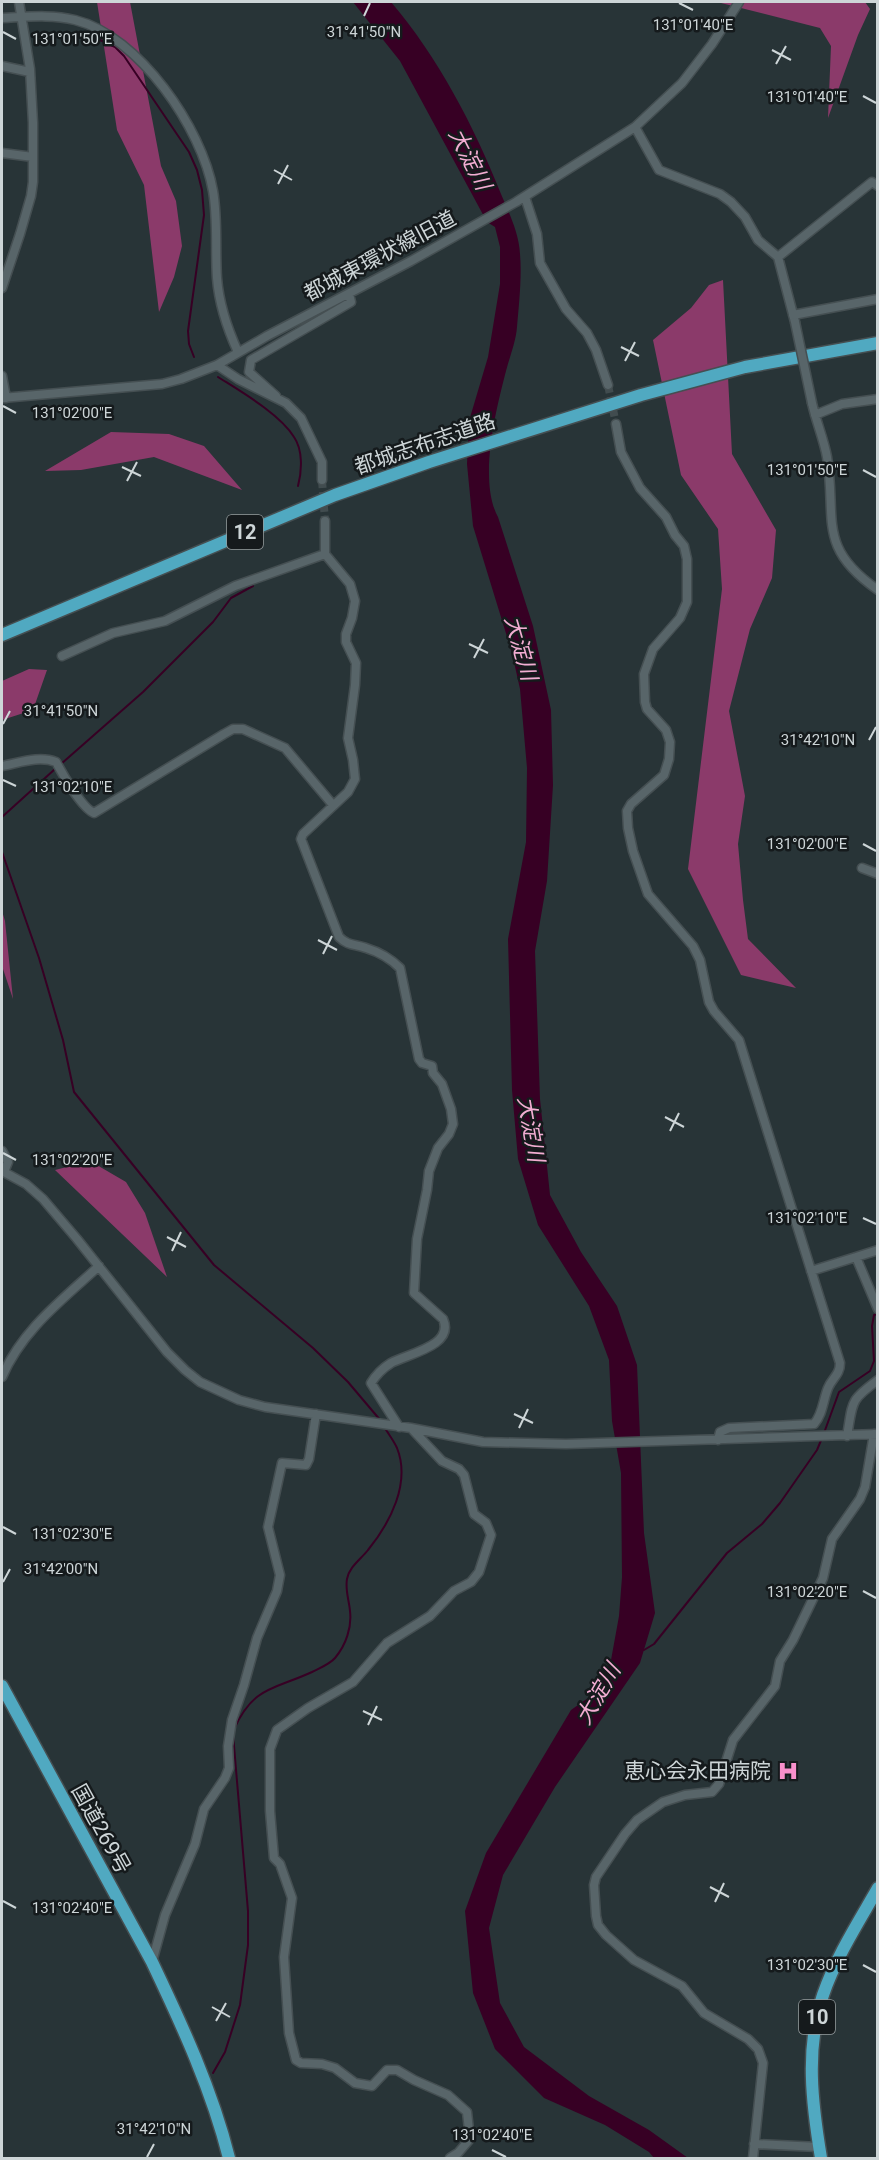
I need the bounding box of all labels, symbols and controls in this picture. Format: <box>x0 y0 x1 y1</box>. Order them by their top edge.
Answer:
text: 131°01'40"E <box>653 16 734 34</box>
text: 31°41'50"N <box>327 23 401 41</box>
text: 131°01'50"E <box>32 30 113 48</box>
text: 131°01'40"E <box>767 88 848 106</box>
water label: 大淀川 <box>444 124 497 196</box>
street label: 都城東環状線旧道 <box>300 206 460 306</box>
text: 131°02'00"E <box>32 404 113 422</box>
street label: 都城志布志道路 <box>352 409 498 479</box>
text: 131°01'50"E <box>767 461 848 479</box>
road number: 12 <box>227 515 263 549</box>
water label: 大淀川 <box>500 613 543 685</box>
text: 31°41'50"N <box>24 702 98 720</box>
text: 31°42'10"N <box>781 731 855 749</box>
text: 131°02'10"E <box>32 778 113 796</box>
text: 131°02'00"E <box>767 835 848 853</box>
water label: 大淀川 <box>513 1094 549 1166</box>
text: 131°02'20"E <box>32 1151 113 1169</box>
text: 131°02'10"E <box>767 1209 848 1227</box>
text: 131°02'30"E <box>32 1525 113 1543</box>
text: 31°42'00"N <box>24 1560 98 1578</box>
text: 131°02'20"E <box>767 1583 848 1601</box>
water label: 大淀川 <box>571 1657 626 1729</box>
place label: 恵心会永田病院 <box>624 1759 771 1783</box>
hospital icon: 恵心会永田病院 <box>776 1759 800 1783</box>
street label: 国道269号 <box>67 1780 135 1878</box>
text: 131°02'40"E <box>32 1899 113 1917</box>
text: 131°02'30"E <box>767 1956 848 1974</box>
road number: 10 <box>799 2000 835 2034</box>
text: 31°42'10"N <box>117 2120 191 2138</box>
text: 131°02'40"E <box>452 2126 533 2144</box>

